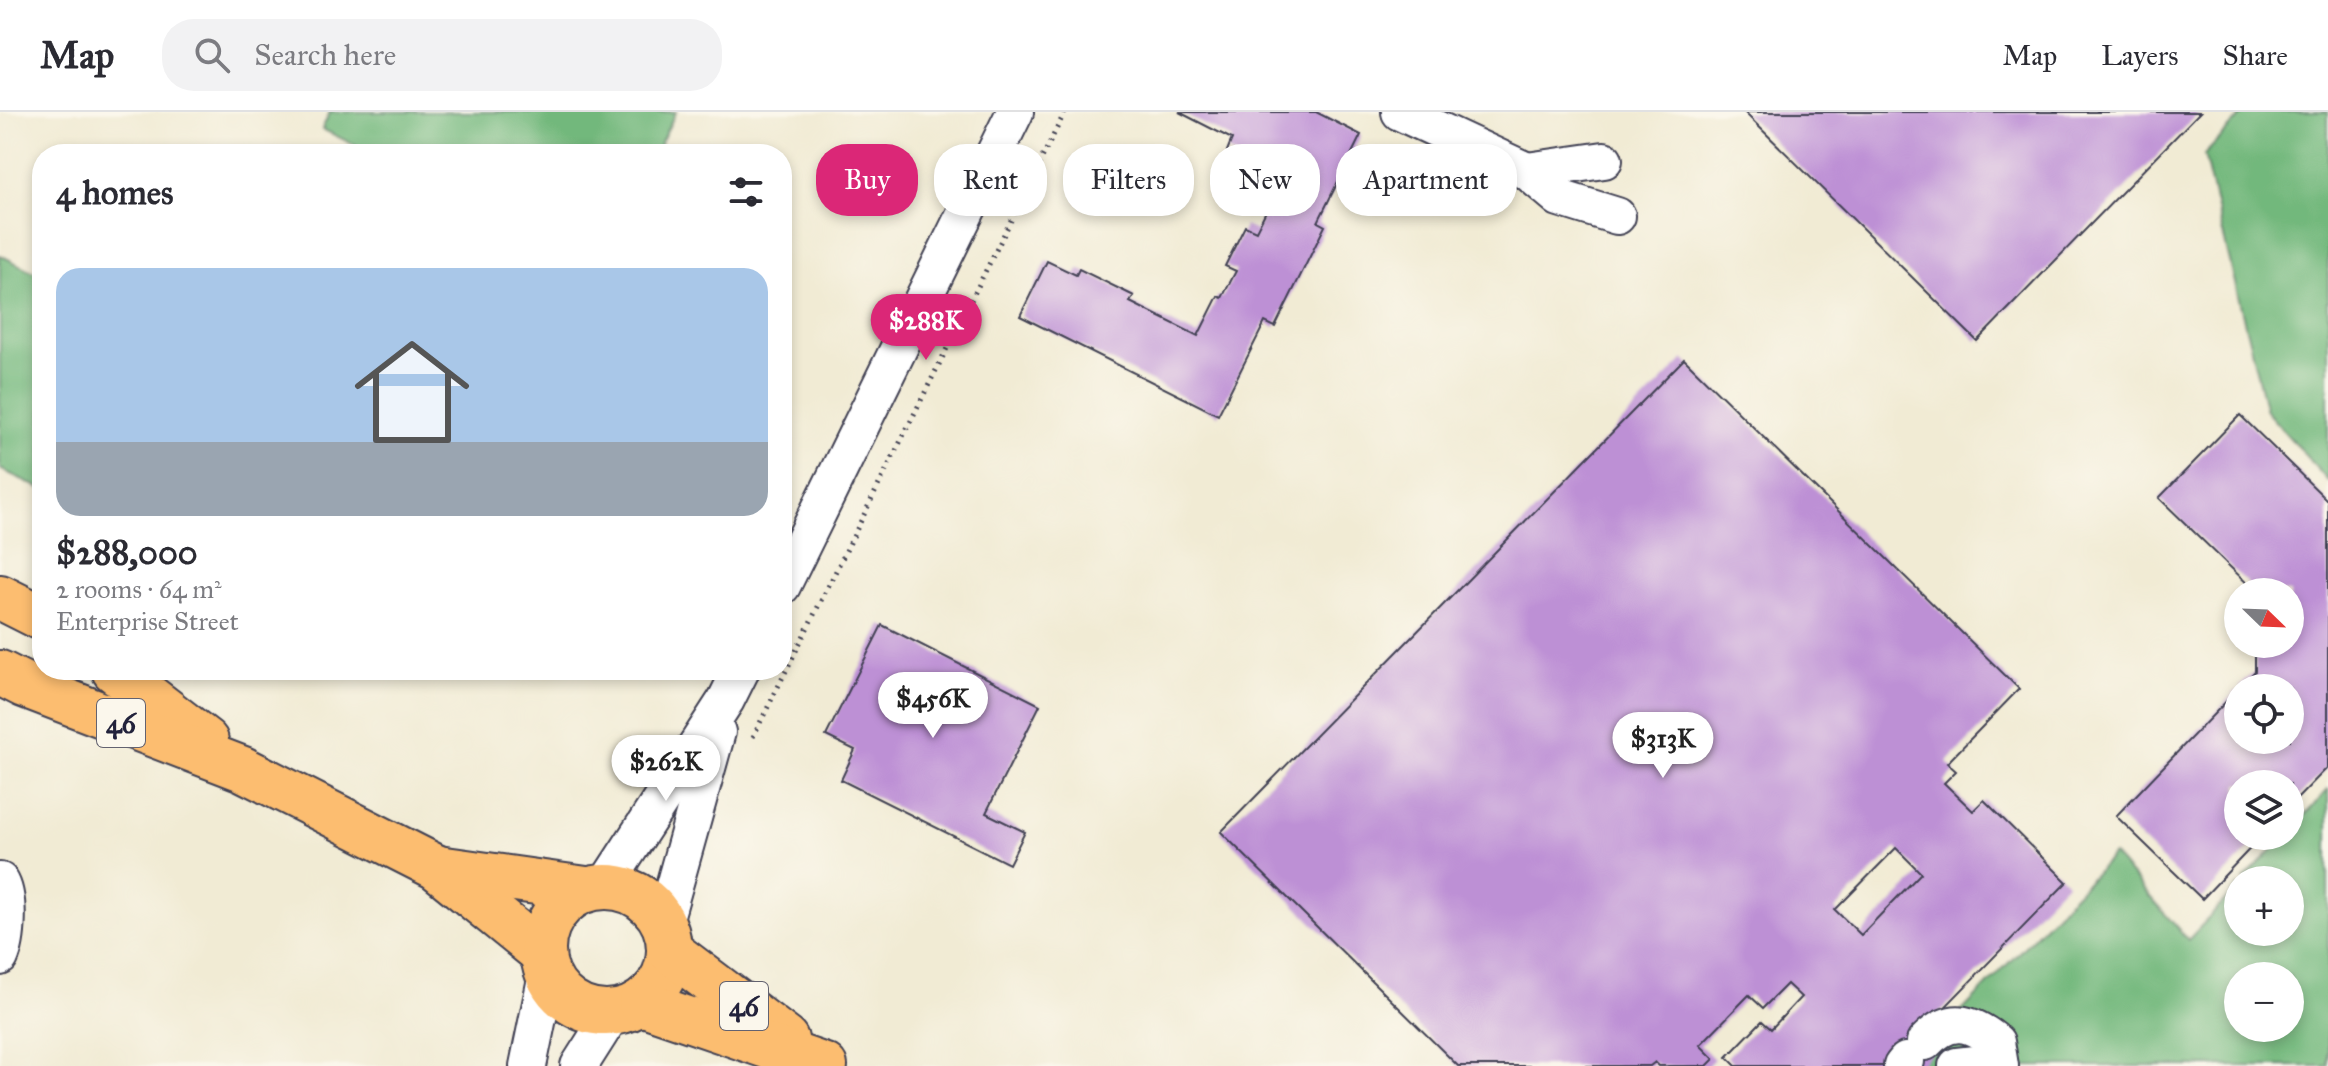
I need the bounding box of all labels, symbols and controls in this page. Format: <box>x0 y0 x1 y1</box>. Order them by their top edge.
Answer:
search box <box>162 19 722 91</box>
text: Map <box>40 32 114 78</box>
icon: search <box>190 33 234 77</box>
text: Search here <box>254 37 396 73</box>
text: Map <box>2002 38 2057 73</box>
text: Layers <box>2101 38 2179 73</box>
text: Share <box>2223 38 2288 73</box>
chip: Buy <box>816 144 918 216</box>
chip: Rent <box>934 144 1047 216</box>
chip: Filters <box>1063 144 1194 216</box>
chip: New <box>1210 144 1320 216</box>
chip: Apartment <box>1336 144 1517 216</box>
icon: filters <box>724 170 768 214</box>
text: 4 homes <box>56 172 173 213</box>
pin: $288K <box>870 294 982 362</box>
text: $288K <box>889 304 963 336</box>
icon: home <box>340 320 484 464</box>
text: $288,000 <box>56 532 197 573</box>
text: 2 rooms · 64 m² <box>56 573 222 605</box>
north arrow <box>2224 578 2304 658</box>
map controls <box>2224 578 2304 1042</box>
text: Enterprise Street <box>56 605 239 637</box>
pin: $456K <box>877 672 989 740</box>
button: locate <box>2224 674 2304 754</box>
text: $456K <box>896 682 970 714</box>
road number: 46 <box>97 699 145 747</box>
pin: $313K <box>1607 712 1719 780</box>
text: $313K <box>1630 722 1696 754</box>
pin: $262K <box>610 735 722 803</box>
text: $262K <box>629 745 703 777</box>
button: layers <box>2224 770 2304 850</box>
button: + <box>2224 866 2304 946</box>
button: − <box>2224 962 2304 1042</box>
road number: 46 <box>720 982 768 1030</box>

